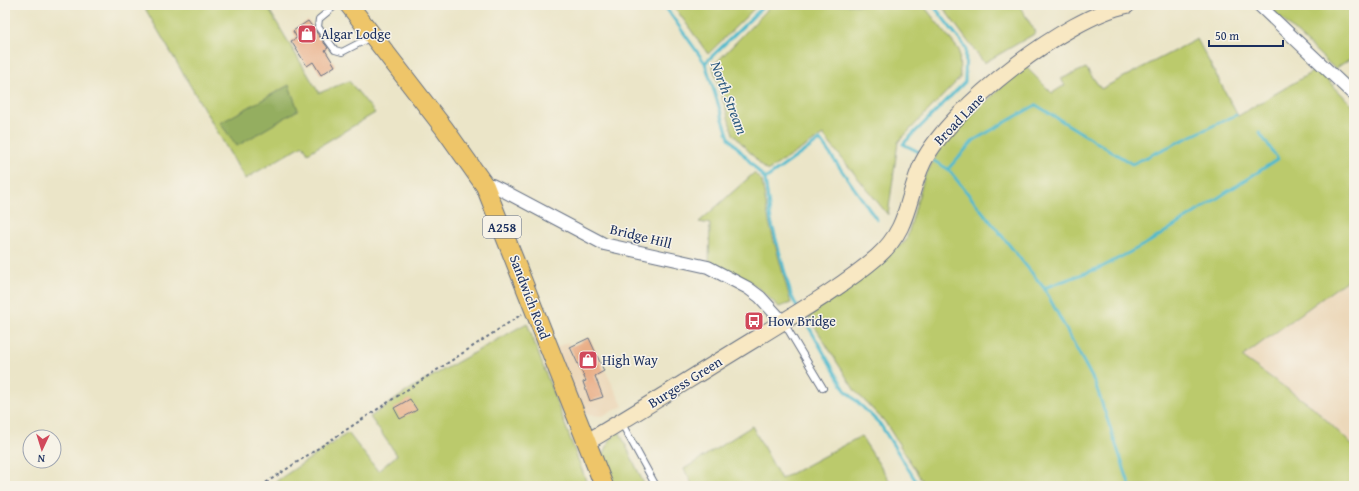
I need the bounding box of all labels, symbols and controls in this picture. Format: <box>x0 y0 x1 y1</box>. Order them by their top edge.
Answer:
scale bar <box>1209 22 1283 48</box>
shop icon: Algar Lodge <box>296 23 318 45</box>
place label: Algar Lodge <box>321 24 391 44</box>
text: 50 m <box>1215 27 1239 44</box>
water label: North Stream <box>706 58 753 138</box>
street label: Broad Lane <box>929 88 989 150</box>
road number: A258 <box>483 216 521 238</box>
street label: Bridge Hill <box>608 219 674 253</box>
street label: Sandwich Road <box>505 252 555 343</box>
bus stop icon: How Bridge <box>743 310 765 332</box>
place label: How Bridge <box>768 311 836 331</box>
shop icon: High Way <box>577 349 599 371</box>
place label: High Way <box>602 350 658 370</box>
street label: Burgess Green <box>644 351 726 413</box>
north arrow <box>22 429 62 469</box>
text: N <box>36 451 46 467</box>

